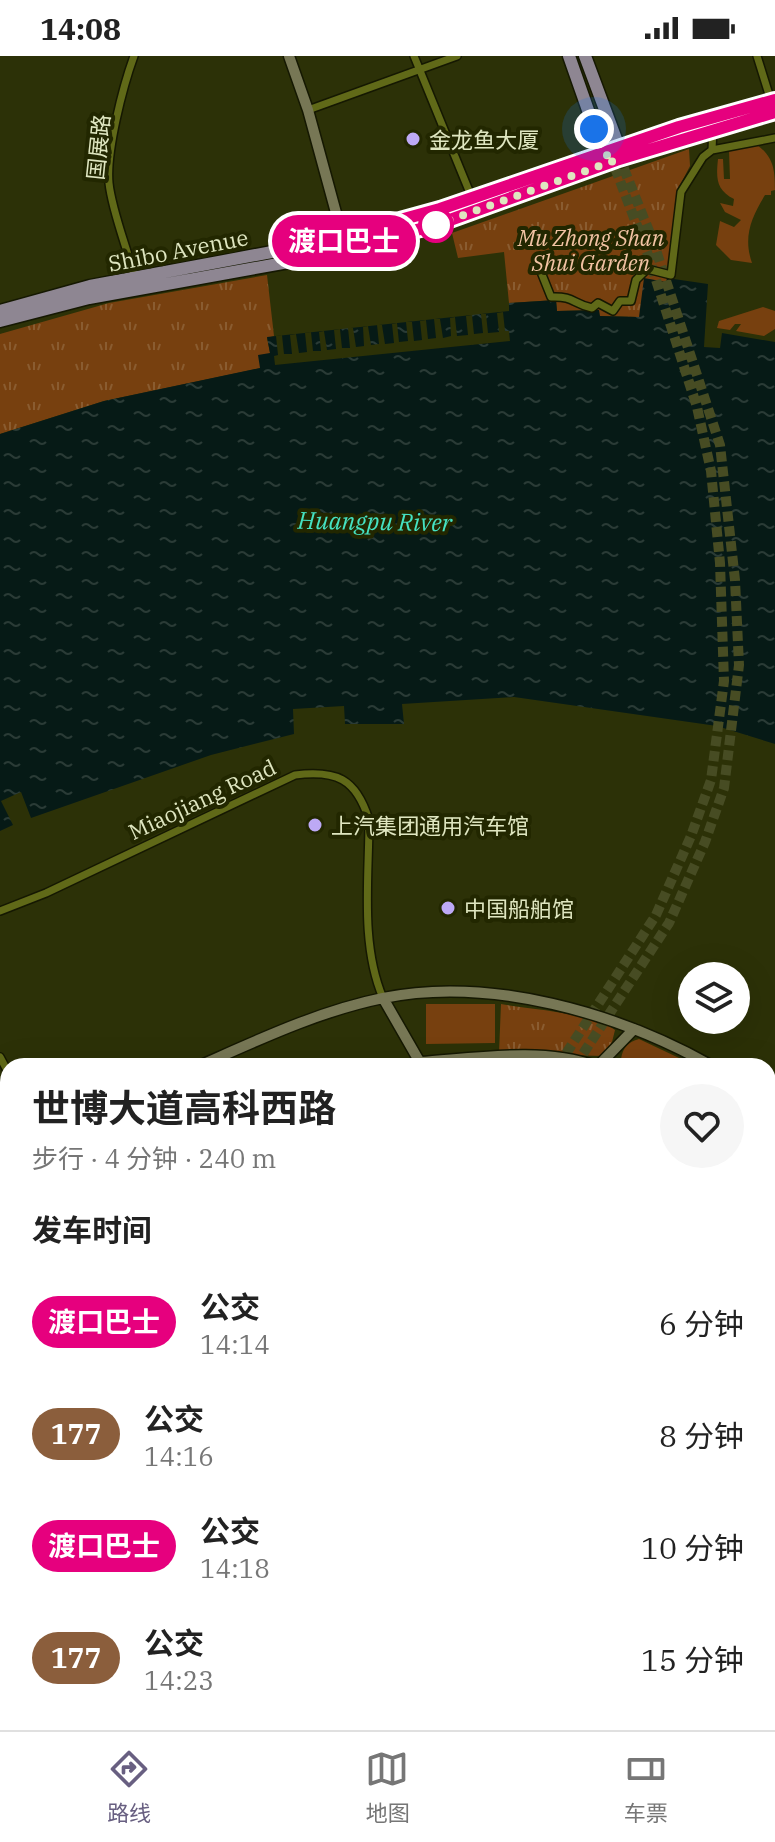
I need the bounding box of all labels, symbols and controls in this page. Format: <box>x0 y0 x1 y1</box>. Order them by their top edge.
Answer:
text: 14:08 <box>40 9 121 48</box>
your location <box>574 109 614 149</box>
street label: 国展路 <box>80 113 116 181</box>
place label: 金龙鱼大厦 <box>429 125 539 154</box>
marker: 金龙鱼大厦 <box>404 130 422 148</box>
unlabelled marker <box>419 208 453 242</box>
line badge: 渡口巴士 <box>288 215 400 267</box>
street label: Shibo Avenue <box>106 222 250 278</box>
text: 渡口巴士 <box>288 222 400 259</box>
park label: Mu Zhong Shan Shui Garden <box>517 223 665 277</box>
water label: Huangpu River <box>296 504 454 538</box>
street label: Miaojiang Road <box>123 752 281 846</box>
place label: 上汽集团通用汽车馆 <box>331 811 529 840</box>
marker: 上汽集团通用汽车馆 <box>306 816 324 834</box>
place label: 中国船舶馆 <box>464 894 574 923</box>
marker: 中国船舶馆 <box>439 899 457 917</box>
map controls <box>678 962 750 1034</box>
button: layers <box>678 962 750 1034</box>
text: 世博大道高科西路 <box>32 1083 336 1132</box>
button: heart <box>660 1084 744 1168</box>
text: 步行 · 4 分钟 · 240 m <box>32 1141 276 1175</box>
text: 发车时间 <box>32 1210 152 1249</box>
text: 公交 <box>200 1287 260 1326</box>
text: 渡口巴士 <box>48 1303 160 1340</box>
text: 6 分钟 <box>659 1304 744 1343</box>
text: 14:14 <box>200 1327 270 1361</box>
text: 公交 <box>144 1399 204 1438</box>
text: 177 <box>51 1415 101 1452</box>
text: 8 分钟 <box>659 1416 744 1455</box>
text: 14:16 <box>144 1439 214 1473</box>
text: 公交 <box>200 1511 260 1550</box>
text: 渡口巴士 <box>48 1527 160 1564</box>
text: 10 分钟 <box>641 1528 744 1567</box>
text: 14:18 <box>200 1551 270 1585</box>
text: 公交 <box>144 1623 204 1662</box>
text: 177 <box>51 1639 101 1676</box>
text: 15 分钟 <box>641 1640 744 1679</box>
text: 14:23 <box>144 1663 214 1697</box>
tab: 路线 <box>107 1747 151 1827</box>
tab: 地图 <box>365 1747 410 1827</box>
tab: 车票 <box>624 1747 668 1827</box>

